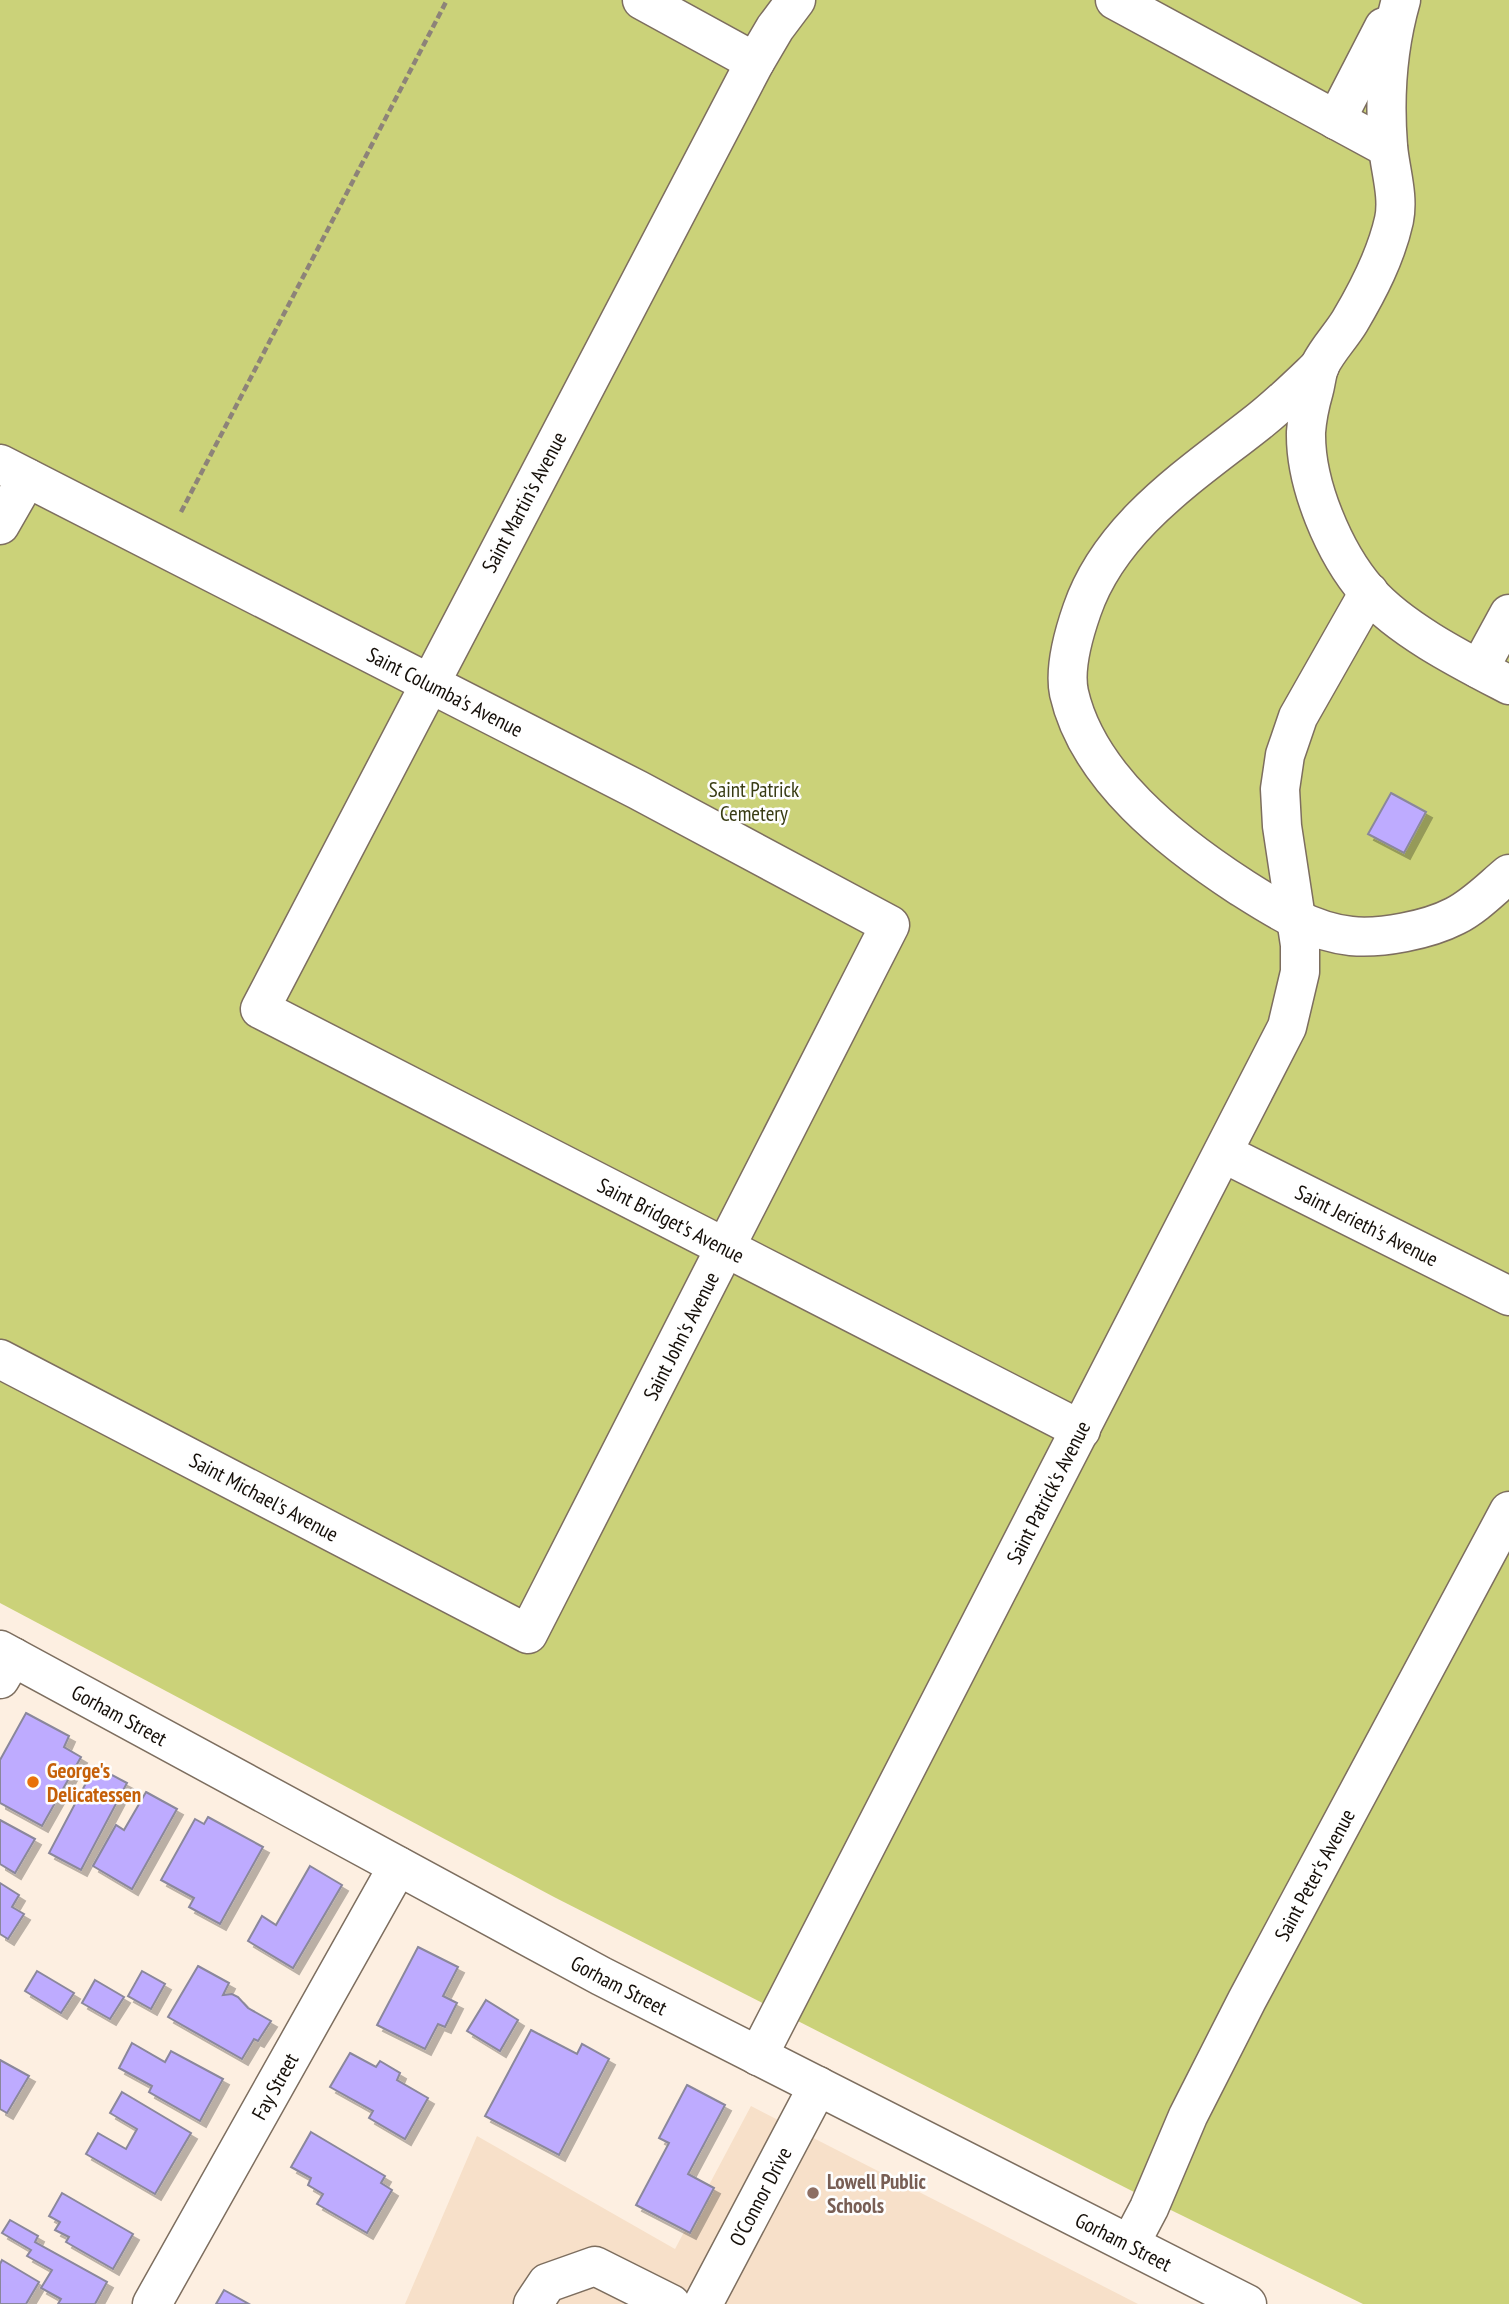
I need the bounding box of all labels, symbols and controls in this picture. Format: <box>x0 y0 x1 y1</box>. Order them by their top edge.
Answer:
street label: Saint Martin's Avenue <box>476 427 572 577</box>
street label: Saint Columba's Avenue <box>363 640 528 743</box>
park label: Saint Patrick Cemetery <box>709 776 799 827</box>
street label: Saint Bridget's Avenue <box>593 1171 749 1269</box>
street label: Saint Jerieth's Avenue <box>1291 1178 1443 1272</box>
street label: Saint John's Avenue <box>637 1267 725 1405</box>
street label: Saint Patrick's Avenue <box>1000 1416 1096 1568</box>
street label: Saint Michael's Avenue <box>185 1446 343 1548</box>
street label: Gorham Street <box>67 1678 172 1752</box>
place label: George's Delicatessen <box>47 1757 141 1808</box>
marker: George's Delicatessen <box>25 1774 41 1790</box>
street label: Saint Peter's Avenue <box>1268 1804 1361 1945</box>
street label: Gorham Street <box>566 1949 672 2021</box>
street label: Fay Street <box>245 2048 304 2124</box>
street label: O'Connor Drive <box>723 2142 797 2250</box>
place label: Lowell Public Schools <box>827 2168 926 2219</box>
marker: Lowell Public Schools <box>805 2185 821 2201</box>
street label: Gorham Street <box>1071 2206 1177 2277</box>

